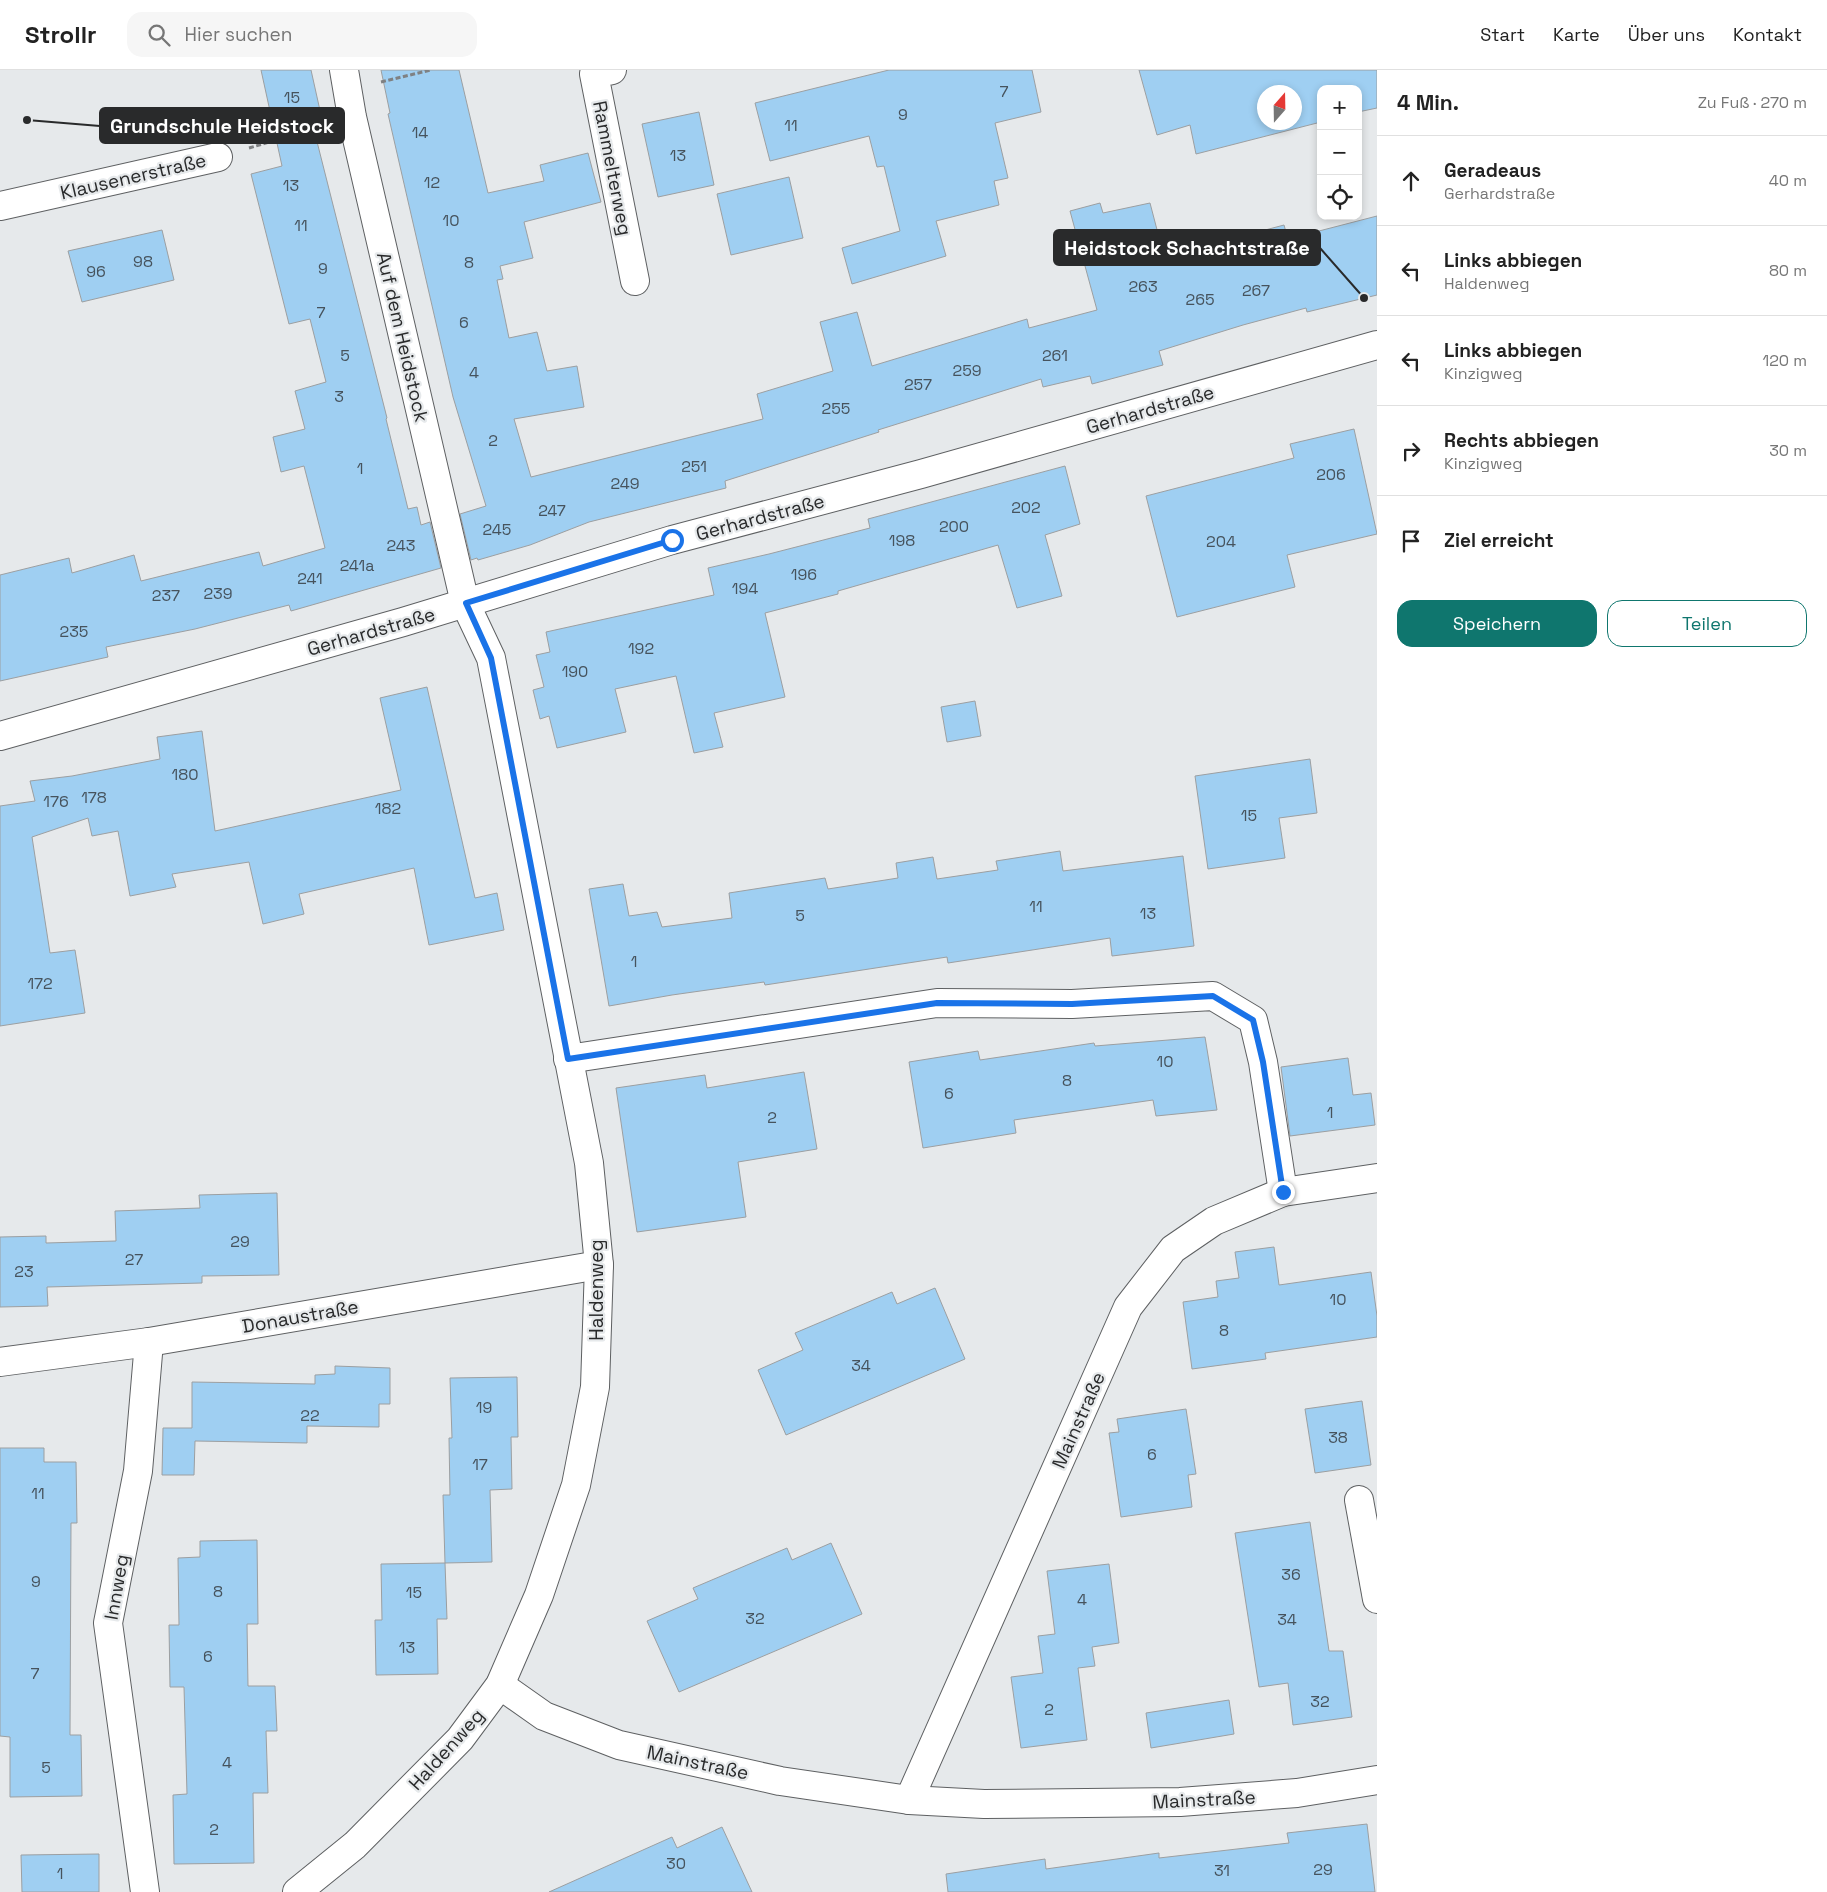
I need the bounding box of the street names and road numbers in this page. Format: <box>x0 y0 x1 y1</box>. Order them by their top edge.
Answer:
street label: Rammelterweg <box>587 99 638 238</box>
street label: Klausenerstraße <box>58 148 209 205</box>
street label: Auf dem Heidstock <box>371 250 434 425</box>
street label: Gerhardstraße <box>1083 379 1217 440</box>
street label: Gerhardstraße <box>693 488 827 547</box>
street label: Gerhardstraße <box>304 601 438 662</box>
street label: Haldenweg <box>584 1239 609 1341</box>
street label: Donaustraße <box>240 1294 360 1339</box>
street label: Mainstraße <box>1046 1368 1111 1472</box>
street label: Innweg <box>98 1552 135 1622</box>
street label: Haldenweg <box>403 1703 490 1795</box>
street label: Mainstraße <box>645 1740 751 1785</box>
street label: Mainstraße <box>1152 1784 1256 1815</box>

